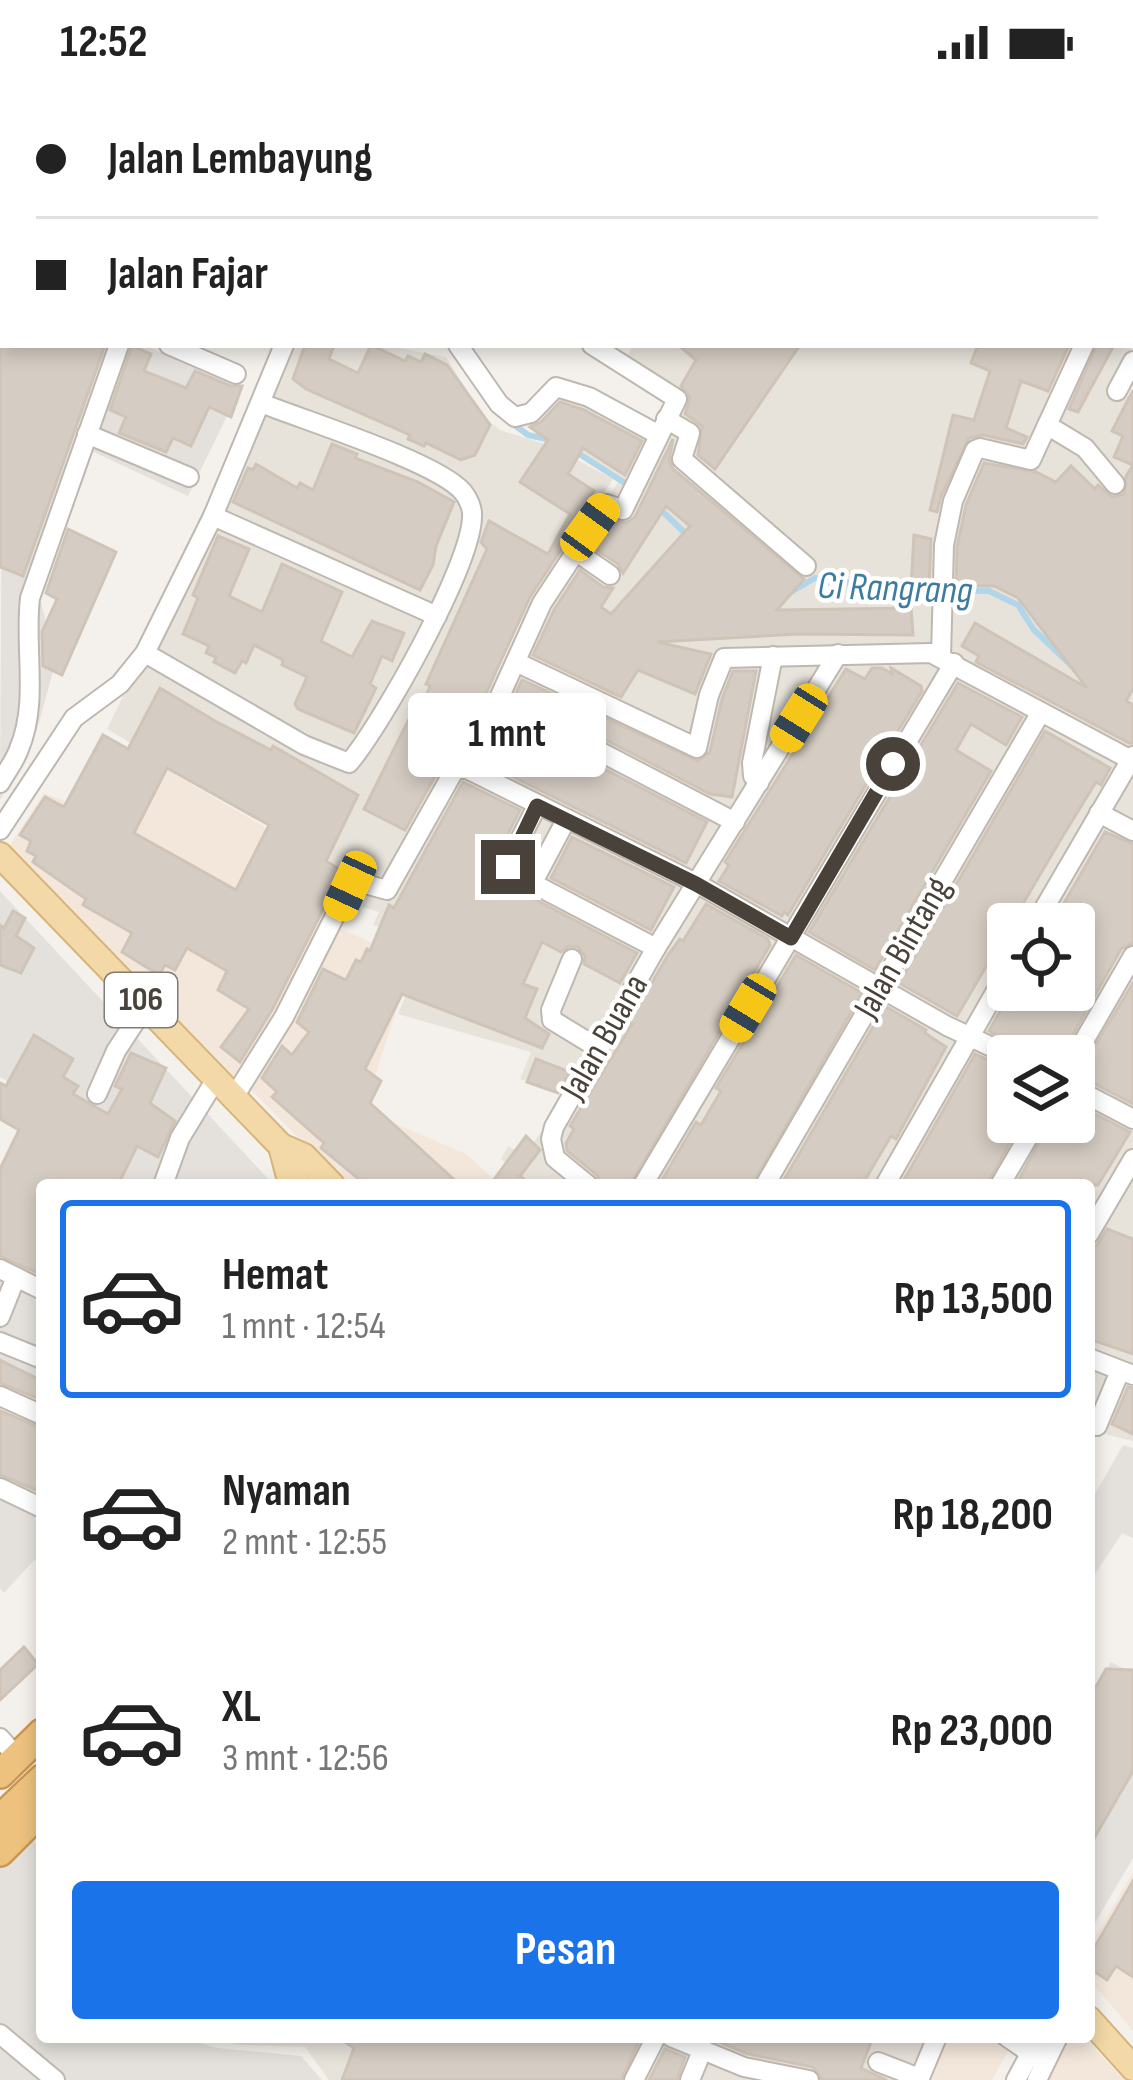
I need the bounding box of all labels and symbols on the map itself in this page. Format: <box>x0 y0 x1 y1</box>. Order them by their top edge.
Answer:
car <box>554 487 626 567</box>
water label: Ci Rangrang <box>817 563 974 615</box>
car <box>765 678 833 758</box>
callout: 1 mnt <box>409 693 607 777</box>
route start <box>866 737 920 791</box>
route end <box>481 840 535 894</box>
car <box>318 846 382 926</box>
street label: Jalan Bintang <box>845 870 961 1027</box>
street label: Jalan Buana <box>552 967 658 1108</box>
car <box>714 968 782 1048</box>
road number: 106 <box>105 973 177 1027</box>

